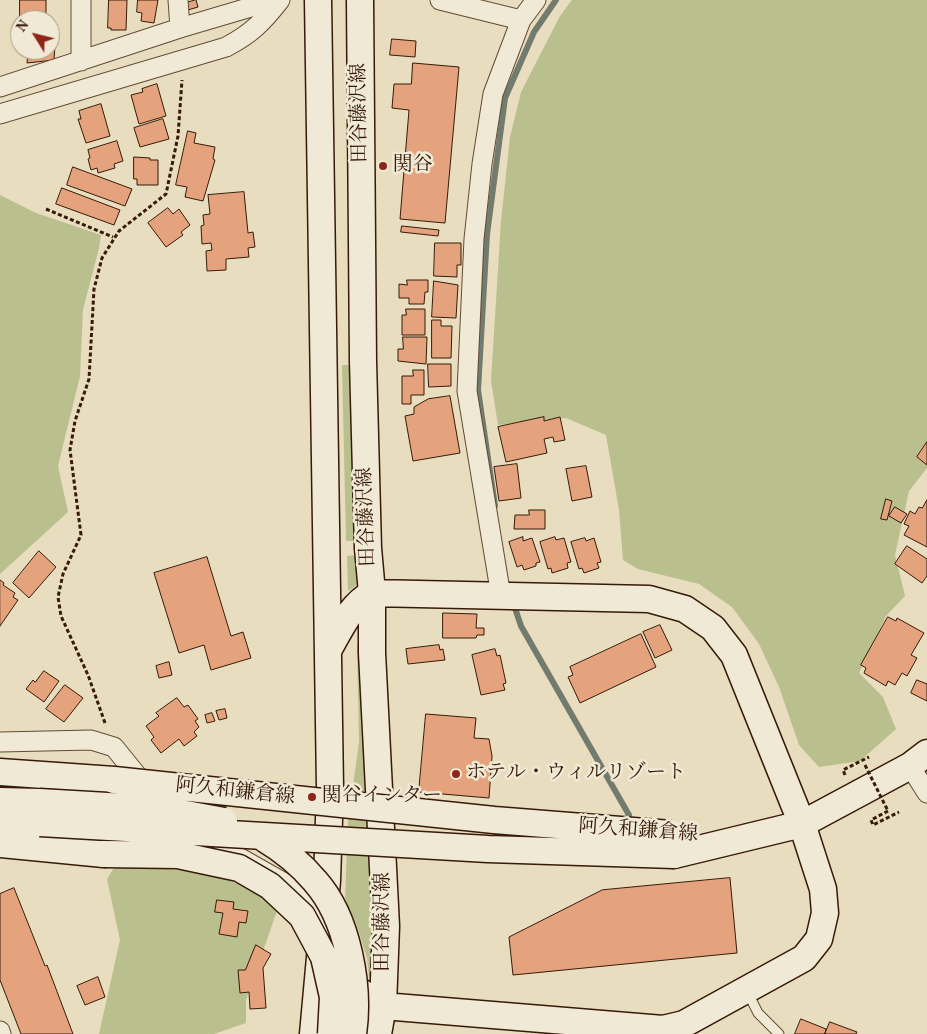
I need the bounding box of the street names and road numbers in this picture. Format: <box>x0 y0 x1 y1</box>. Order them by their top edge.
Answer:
street label: 田谷藤沢線 <box>348 63 374 163</box>
street label: 田谷藤沢線 <box>354 467 382 567</box>
street label: 阿久和鎌倉線 <box>174 775 296 811</box>
street label: 阿久和鎌倉線 <box>577 816 699 848</box>
street label: 田谷藤沢線 <box>372 872 396 972</box>

